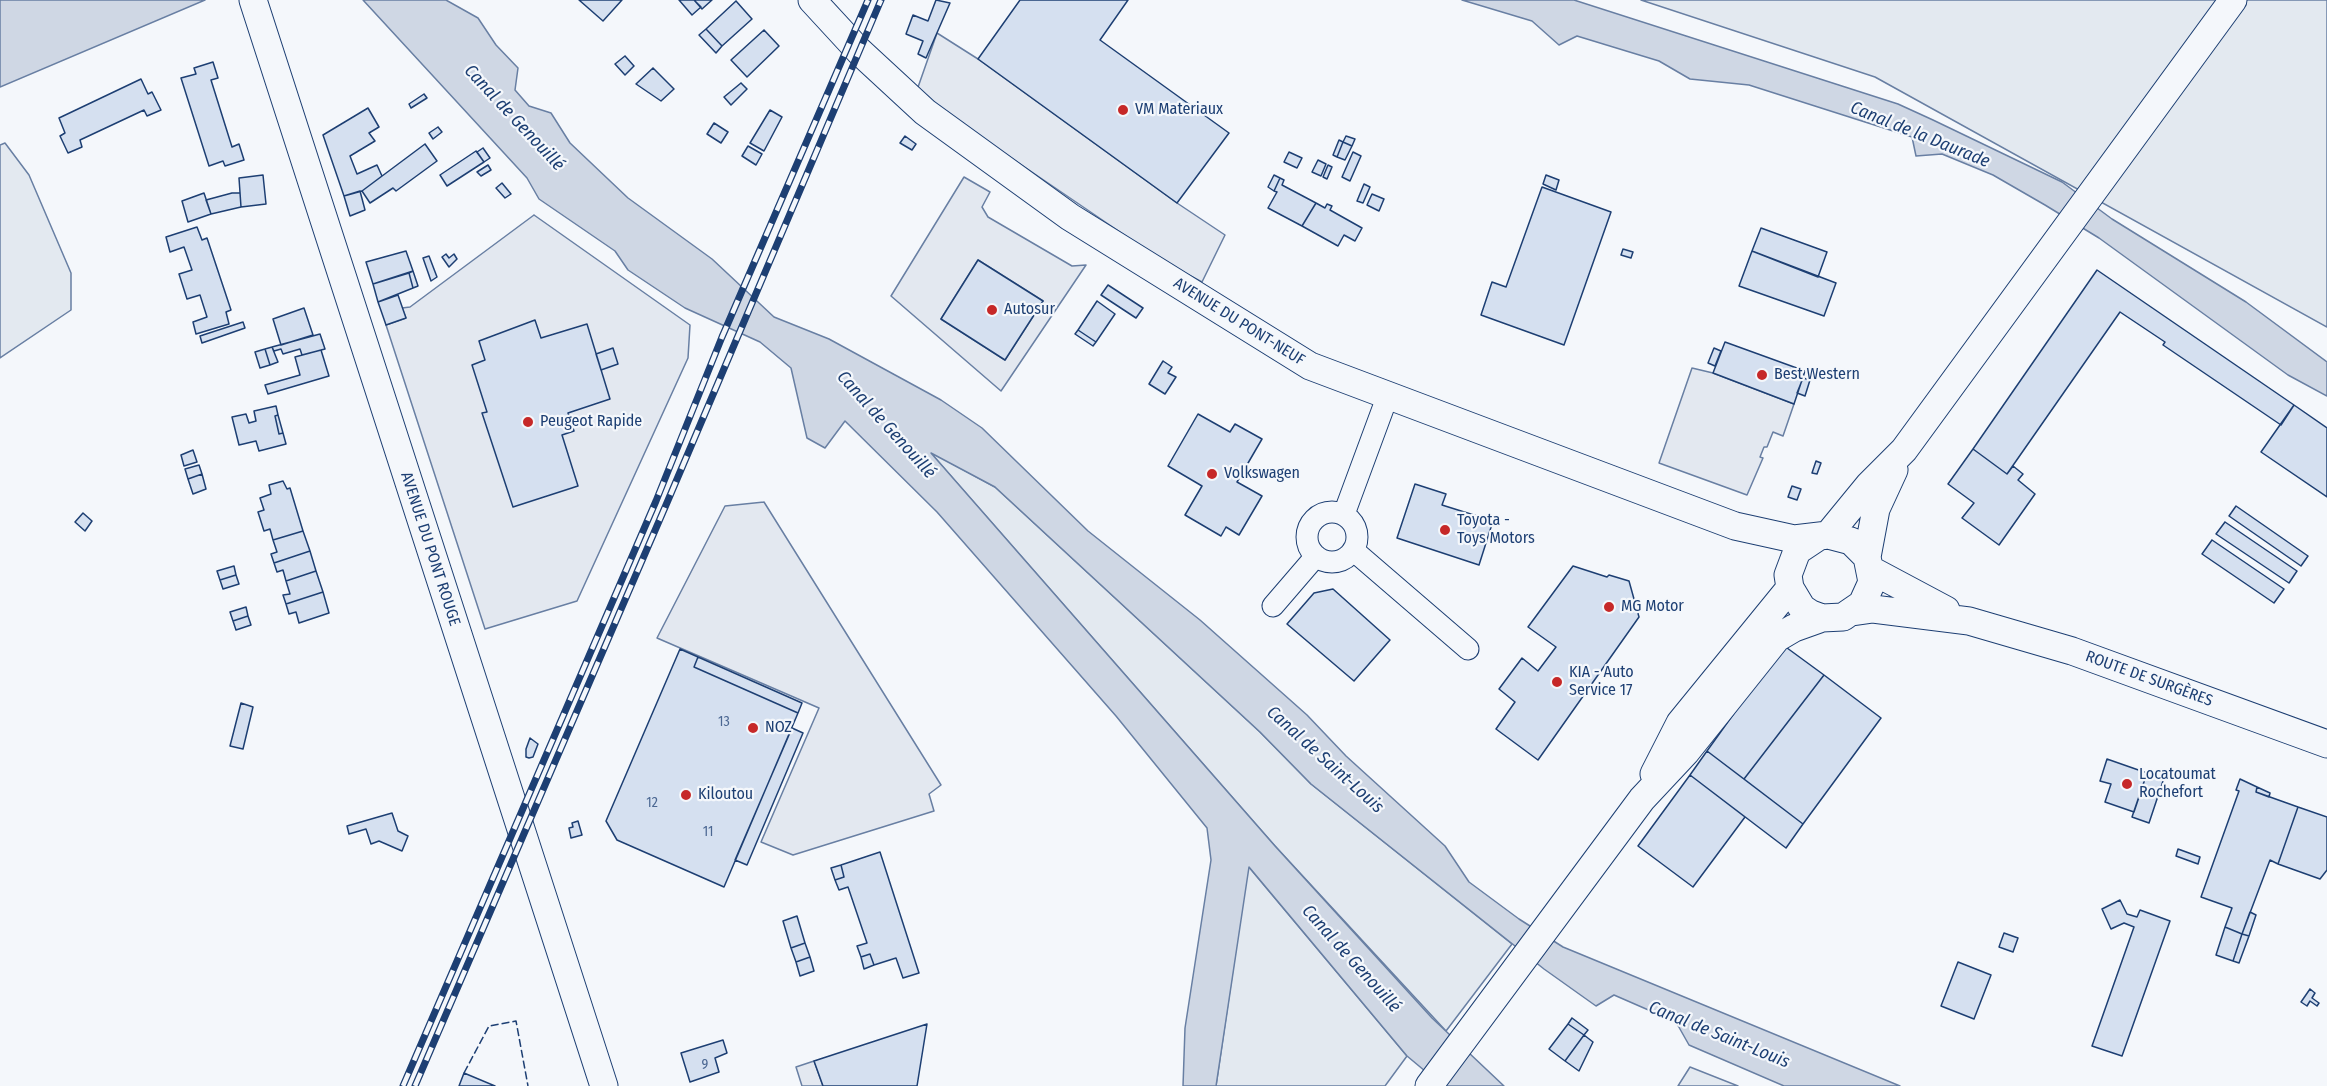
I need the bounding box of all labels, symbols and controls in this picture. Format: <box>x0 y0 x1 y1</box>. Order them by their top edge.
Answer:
water label: Canal de Genouillé <box>459 60 569 176</box>
water label: Canal de la Daurade <box>1847 97 1993 173</box>
place label: VM Materiaux <box>1135 100 1223 120</box>
marker: VM Materiaux <box>1116 103 1130 117</box>
street label: AVENUE DU PONT-NEUF <box>1170 274 1308 370</box>
place label: Autosur <box>1004 300 1055 320</box>
marker: Autosur <box>985 303 999 317</box>
place label: Best Western <box>1774 365 1860 385</box>
water label: Canal de Genouillé <box>832 367 940 483</box>
marker: Best Western <box>1755 368 1769 382</box>
place label: Peugeot Rapide <box>540 412 642 432</box>
marker: Peugeot Rapide <box>521 415 535 429</box>
place label: Volkswagen <box>1224 464 1300 484</box>
marker: Volkswagen <box>1205 467 1219 481</box>
street label: AVENUE DU PONT ROUGE <box>396 470 464 628</box>
place label: Toyota - Toys Motors <box>1457 511 1535 549</box>
marker: Toyota - Toys Motors <box>1438 523 1452 537</box>
place label: MG Motor <box>1621 597 1684 617</box>
marker: MG Motor <box>1602 600 1616 614</box>
street label: ROUTE DE SURGÈRES <box>2083 647 2215 711</box>
place label: KIA - Auto Service 17 <box>1569 663 1634 701</box>
marker: KIA - Auto Service 17 <box>1550 675 1564 689</box>
water label: Canal de Saint-Louis <box>1262 702 1388 818</box>
house number: 13 <box>718 714 730 730</box>
place label: NOZ <box>765 718 792 738</box>
marker: NOZ <box>746 721 760 735</box>
place label: Locatoumat Rochefort <box>2139 765 2216 803</box>
marker: Locatoumat Rochefort <box>2120 777 2134 791</box>
place label: Kiloutou <box>698 785 753 805</box>
marker: Kiloutou <box>679 788 693 802</box>
house number: 12 <box>646 795 658 811</box>
house number: 11 <box>703 824 713 840</box>
water label: Canal de Genouillé <box>1297 901 1405 1017</box>
water label: Canal de Saint-Louis <box>1645 997 1793 1073</box>
house number: 9 <box>702 1057 708 1073</box>

